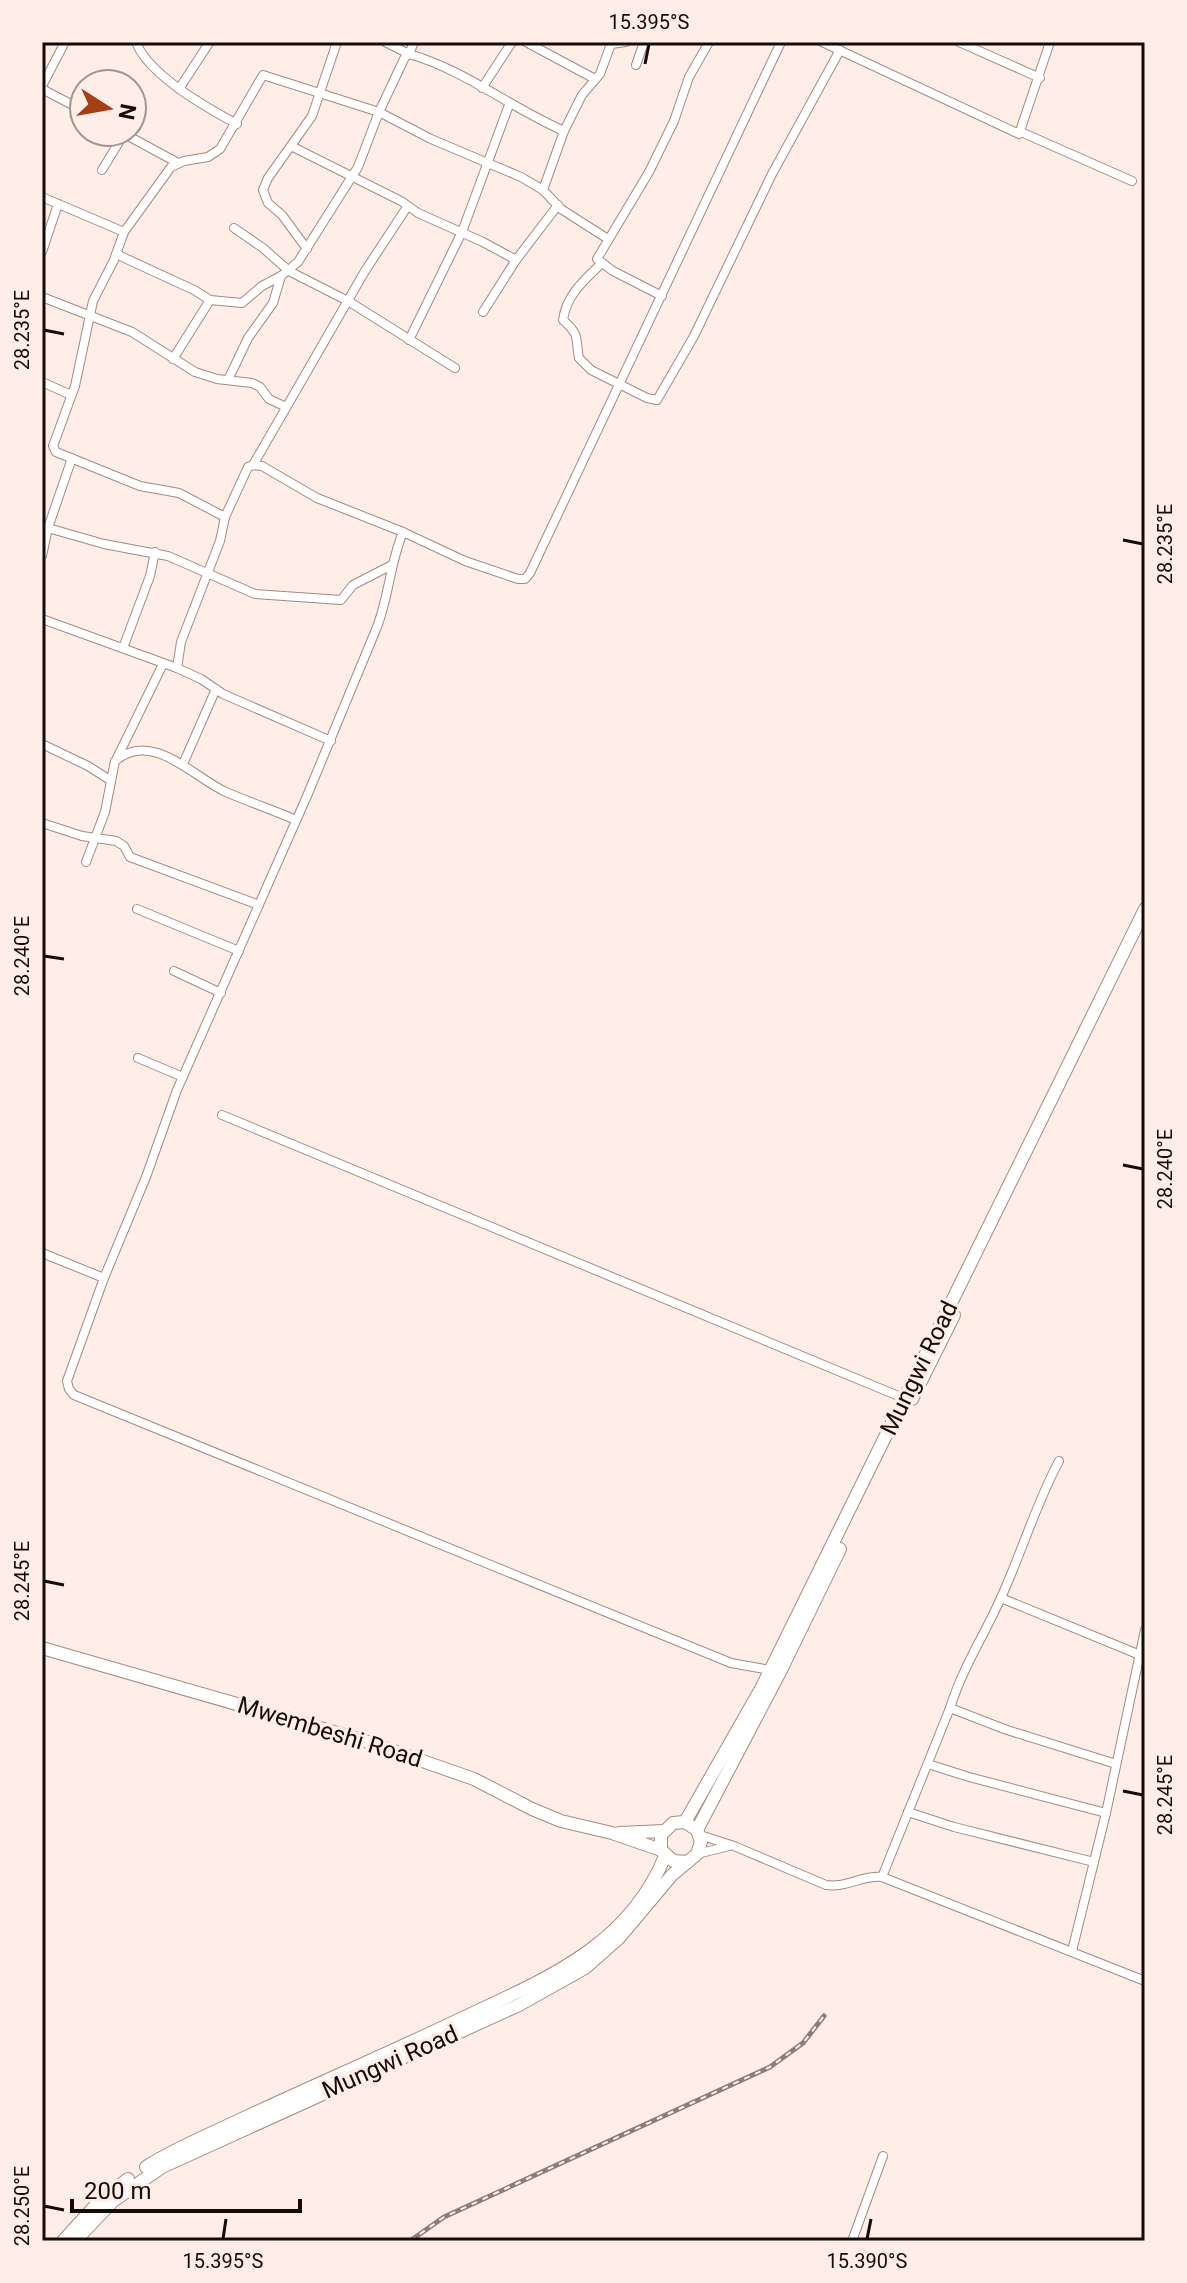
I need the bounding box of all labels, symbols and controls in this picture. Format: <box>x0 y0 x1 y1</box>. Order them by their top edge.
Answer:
text: 15.395°S <box>609 10 690 34</box>
north arrow <box>68 68 148 148</box>
text: N <box>113 102 141 122</box>
text: 28.235°E <box>10 290 34 370</box>
text: 28.235°E <box>1153 504 1177 584</box>
text: 28.240°E <box>10 916 34 996</box>
text: 28.240°E <box>1153 1129 1177 1209</box>
street label: Mungwi Road <box>874 1296 964 1440</box>
text: 28.245°E <box>10 1541 34 1621</box>
street label: Mwembeshi Road <box>234 1691 426 1773</box>
text: 28.245°E <box>1153 1755 1177 1835</box>
street label: Mungwi Road <box>318 2020 462 2104</box>
scale bar <box>72 2163 300 2213</box>
text: 28.250°E <box>10 2166 34 2246</box>
text: 200 m <box>84 2177 151 2205</box>
text: 15.395°S <box>183 2249 264 2273</box>
text: 15.390°S <box>827 2249 908 2273</box>

